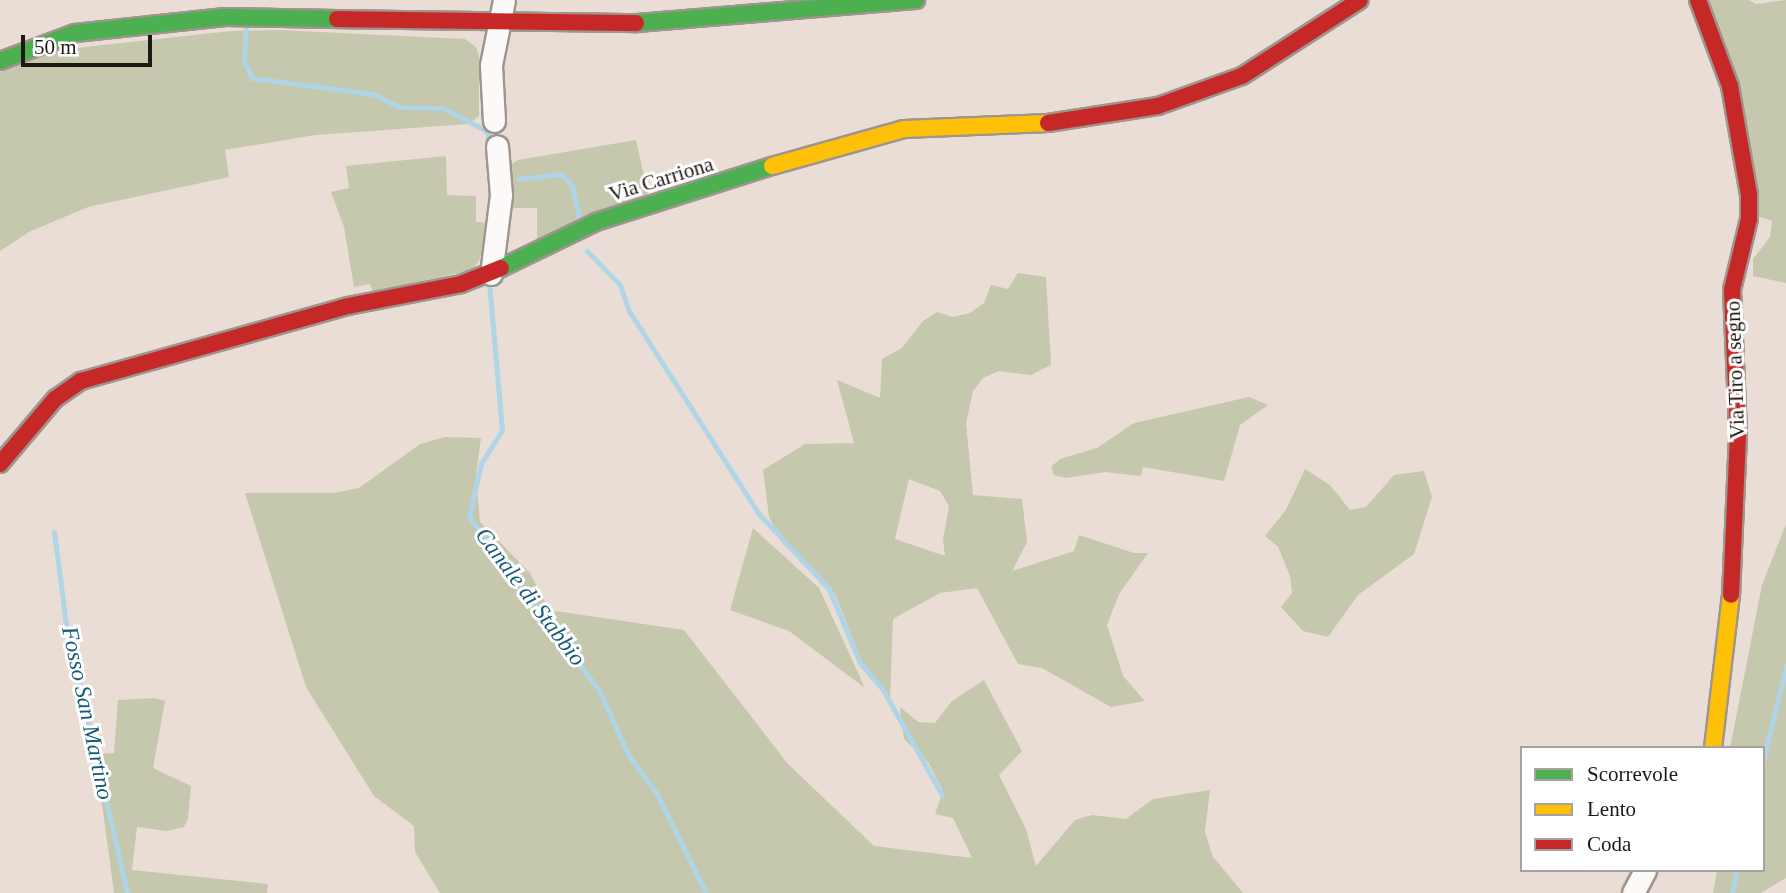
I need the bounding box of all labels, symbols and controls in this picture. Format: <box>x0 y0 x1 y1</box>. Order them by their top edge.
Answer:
scale bar <box>24 21 156 65</box>
text: 50 m <box>34 35 77 59</box>
street label: Via Carriona <box>606 151 716 207</box>
street label: Via Tiro a segno <box>1720 300 1750 440</box>
water label: Canale di Stabbio <box>469 522 591 672</box>
water label: Fosso San Martino <box>55 624 119 802</box>
legend <box>1520 746 1765 872</box>
text: Scorrevole <box>1587 762 1678 786</box>
text: Lento <box>1587 797 1636 821</box>
text: Coda <box>1587 832 1631 856</box>

